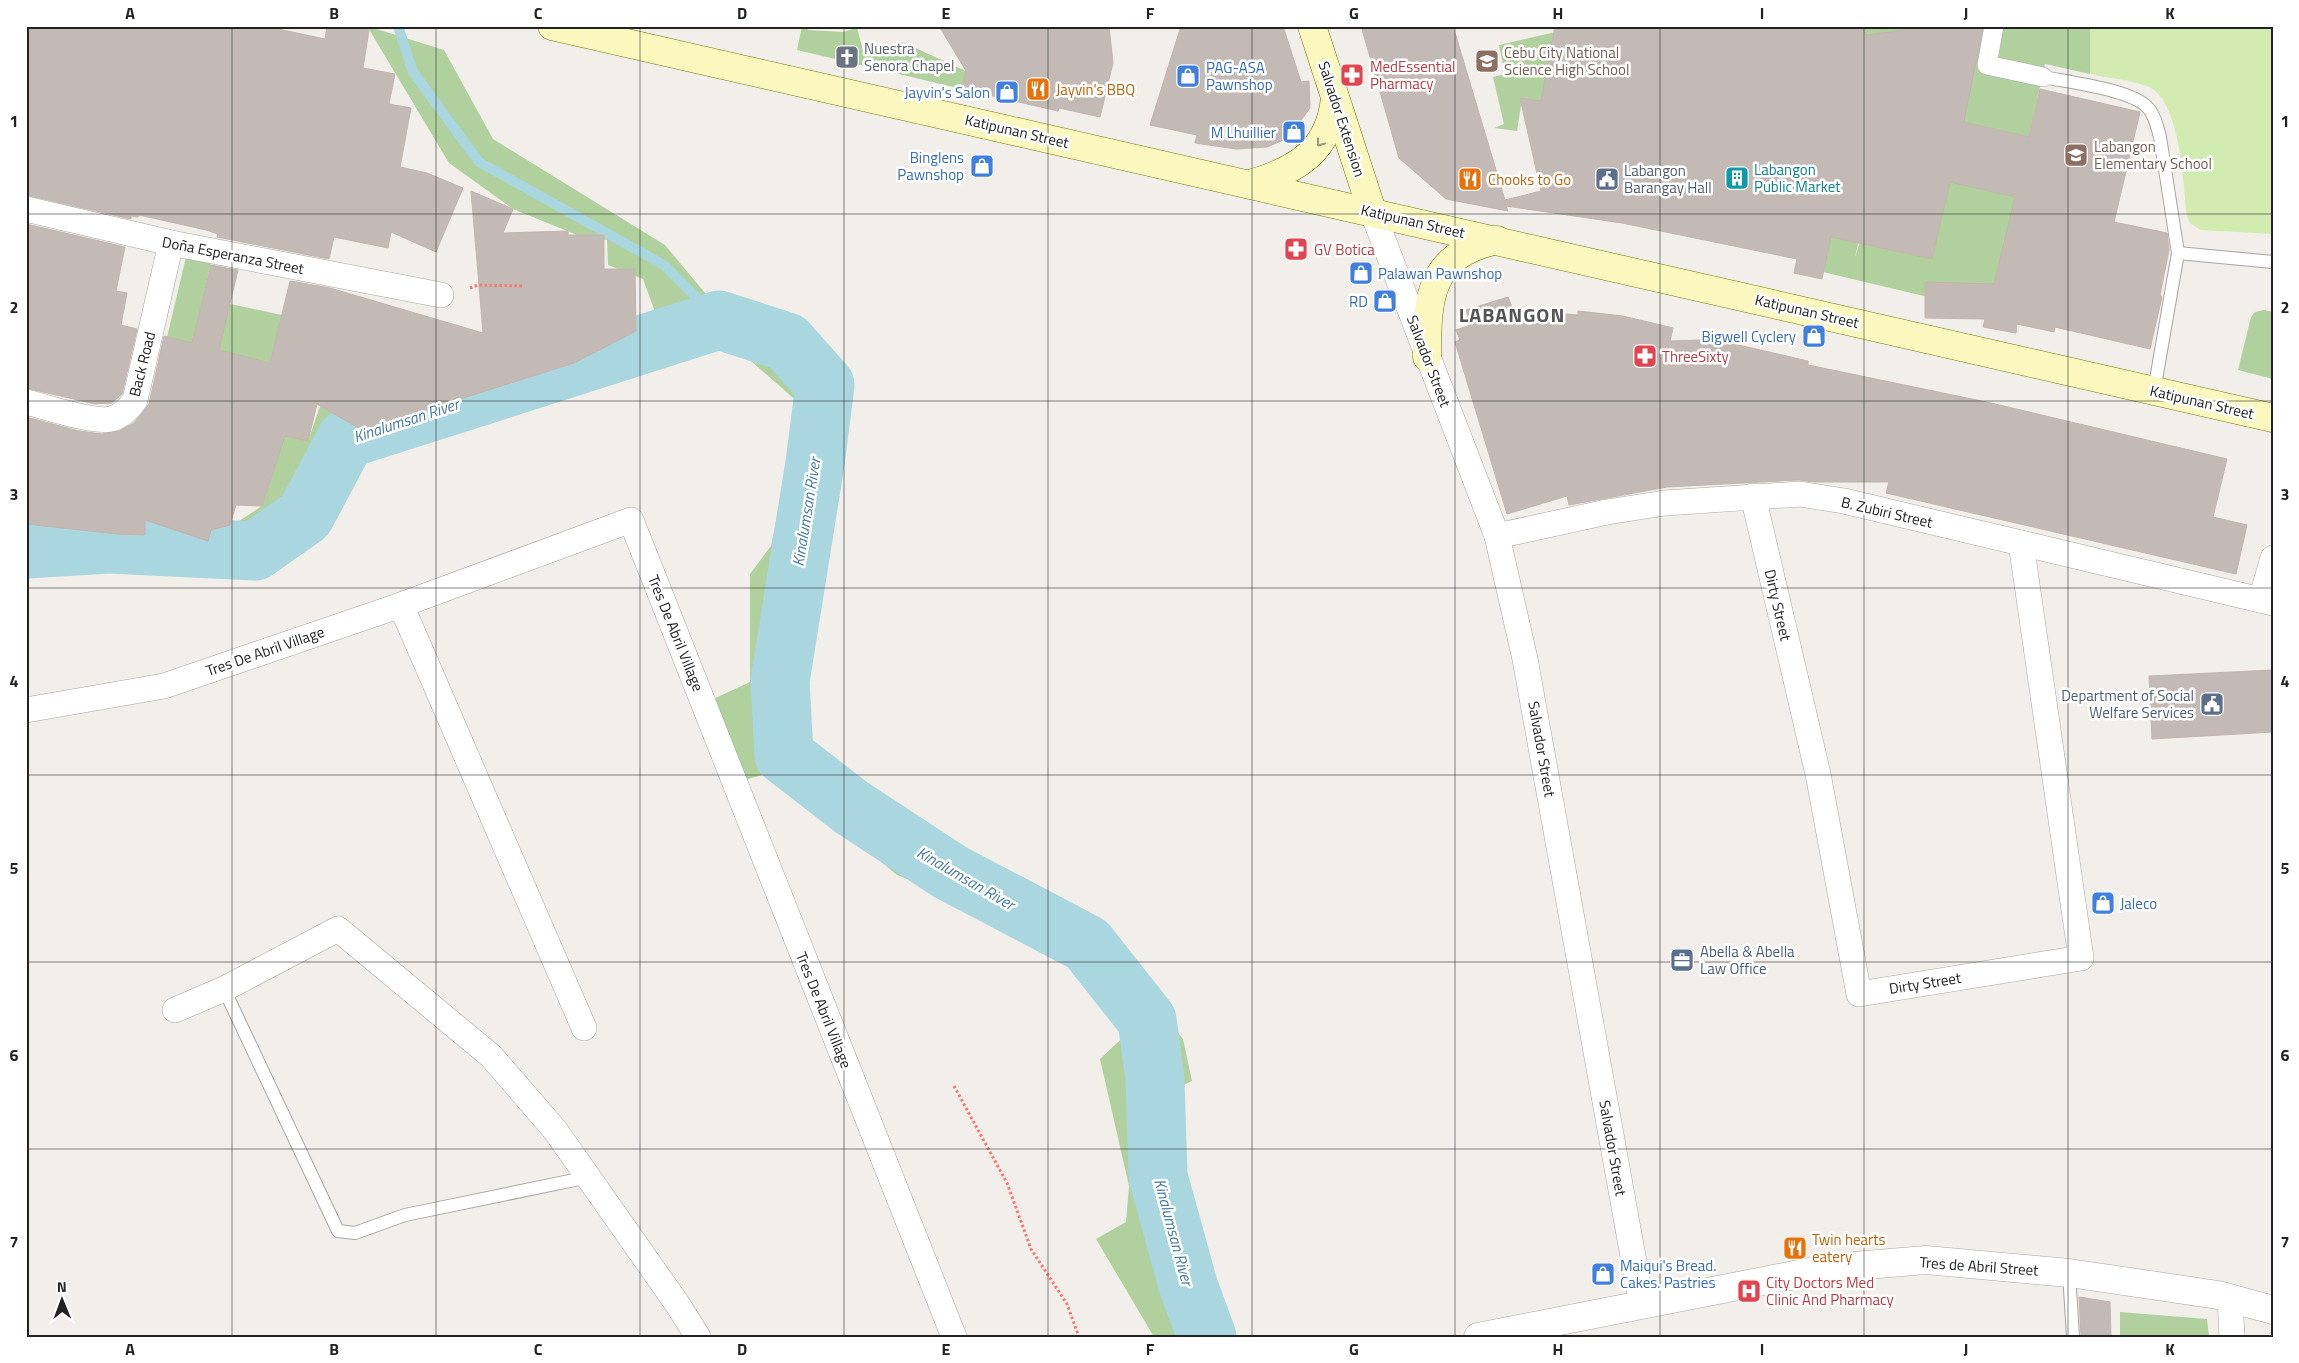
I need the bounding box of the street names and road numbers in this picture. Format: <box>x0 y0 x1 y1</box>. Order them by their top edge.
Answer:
street label: Salvador Extension <box>1312 58 1372 180</box>
street label: Katipunan Street <box>963 108 1072 154</box>
street label: Katipunan Street <box>1359 198 1468 244</box>
street label: Doña Esperanza Street <box>160 230 307 280</box>
street label: Katipunan Street <box>1753 288 1862 334</box>
street label: Salvador Street <box>1401 312 1457 411</box>
street label: Back Road <box>123 329 161 399</box>
street label: Katipunan Street <box>2148 379 2257 425</box>
street label: B. Zubiri Street <box>1839 490 1936 534</box>
street label: Dirty Street <box>1759 567 1798 644</box>
street label: Tres De Abril Village <box>642 571 710 695</box>
street label: Tres De Abril Village <box>203 620 327 682</box>
street label: Salvador Street <box>1522 699 1562 799</box>
street label: Tres De Abril Village <box>790 948 858 1072</box>
street label: Dirty Street <box>1887 966 1963 1000</box>
street label: Salvador Street <box>1593 1098 1633 1198</box>
street label: Tres de Abril Street <box>1919 1250 2040 1282</box>

